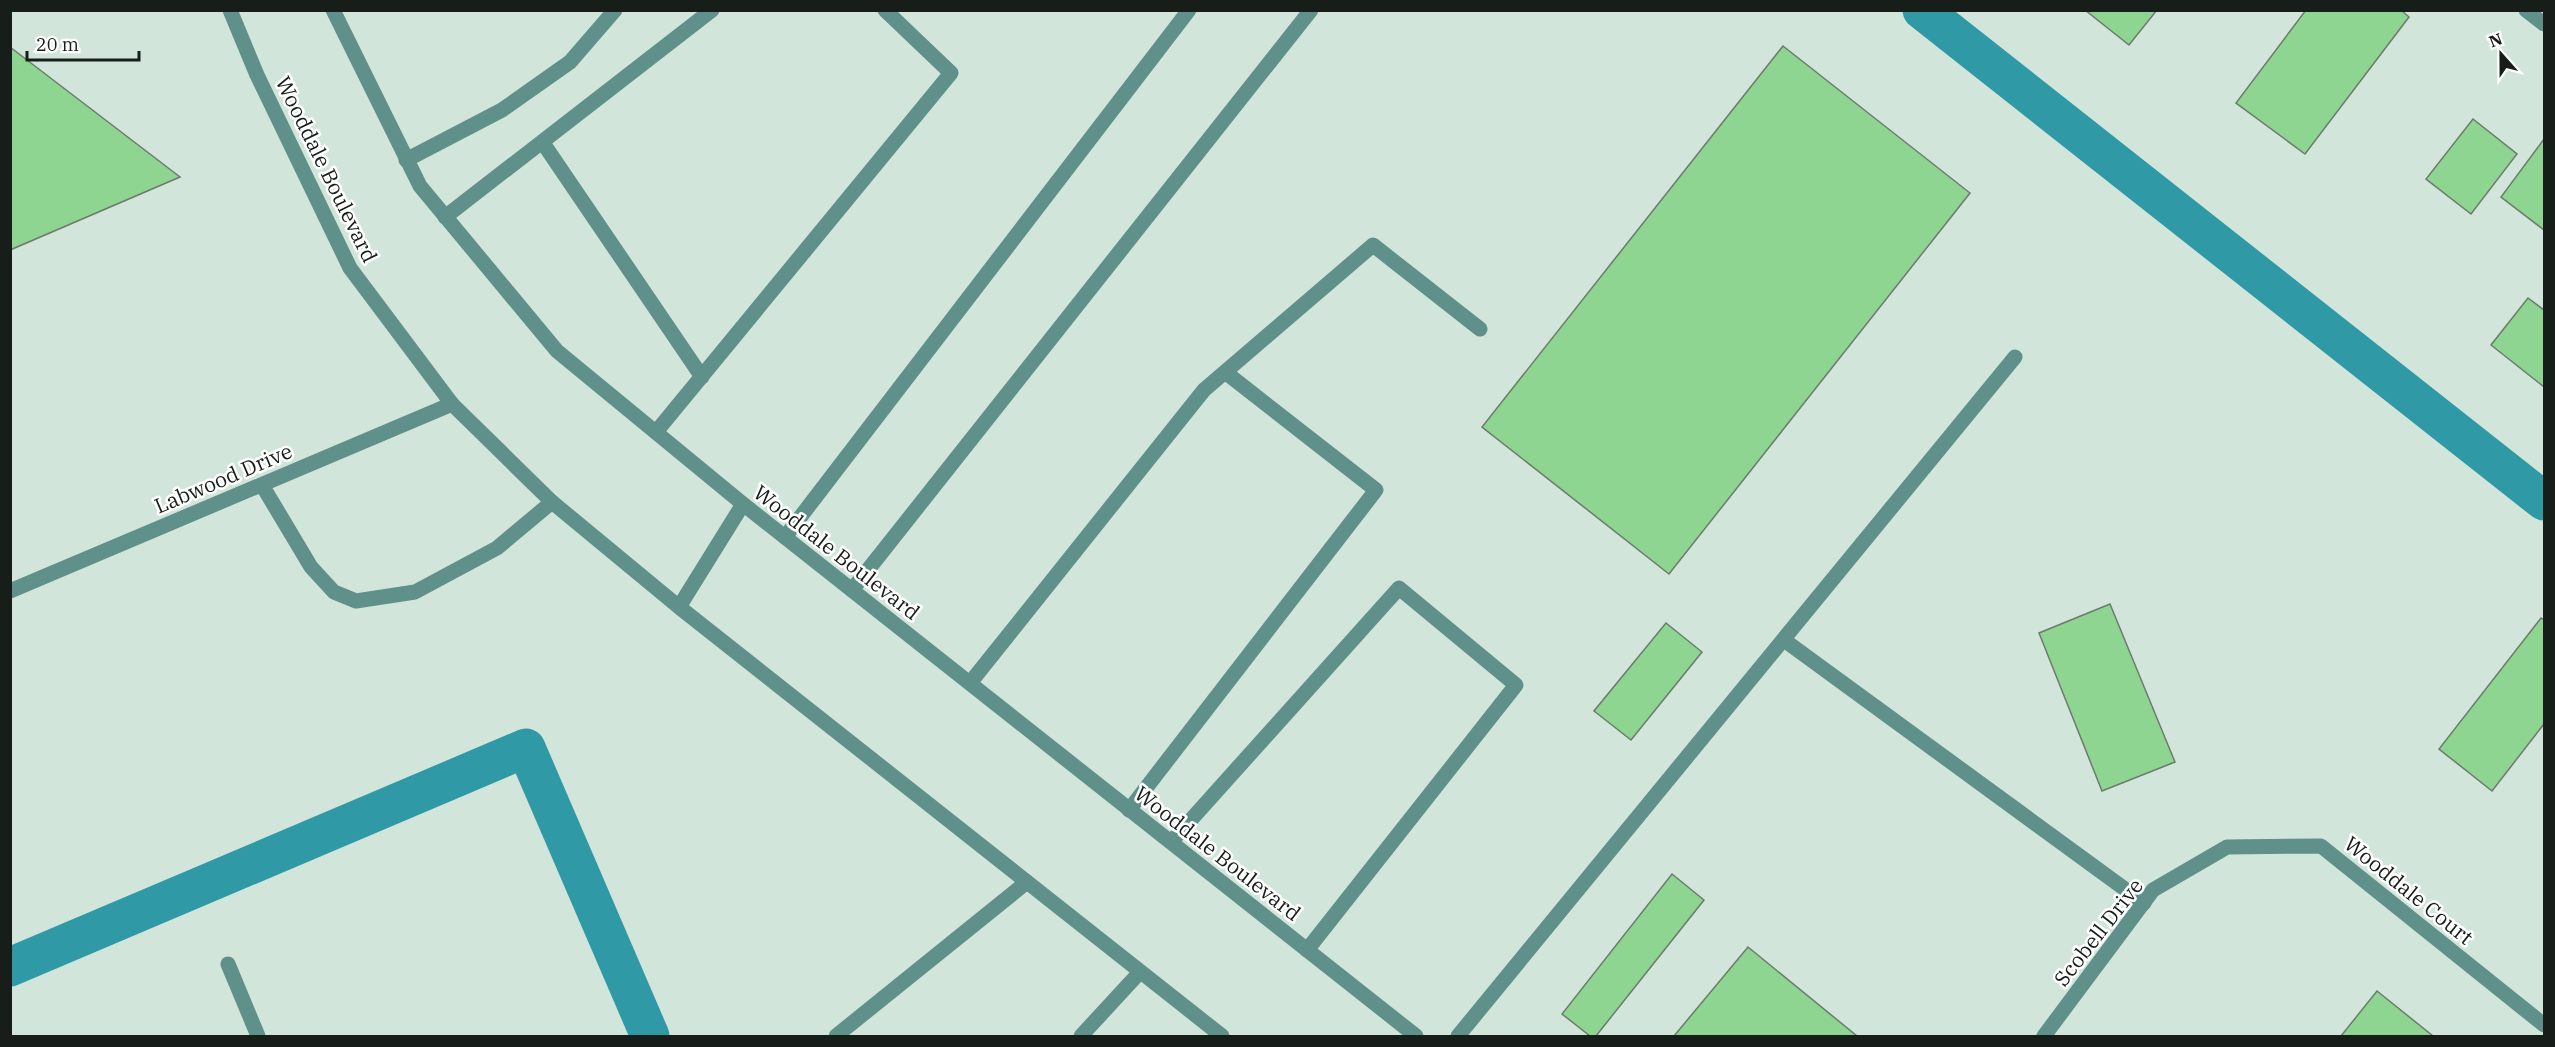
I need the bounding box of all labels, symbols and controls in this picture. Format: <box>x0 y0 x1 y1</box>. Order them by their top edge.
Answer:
scale bar <box>27 24 140 62</box>
north arrow <box>2471 24 2531 84</box>
text: N <box>2486 28 2505 52</box>
text: 20 m <box>36 33 79 56</box>
street label: Wooddale Boulevard <box>270 71 384 267</box>
street label: Labwood Drive <box>150 436 296 520</box>
street label: Wooddale Boulevard <box>748 478 926 626</box>
street label: Wooddale Boulevard <box>1129 779 1307 927</box>
street label: Wooddale Court <box>2339 829 2479 951</box>
street label: Scobell Drive <box>2047 872 2149 992</box>

